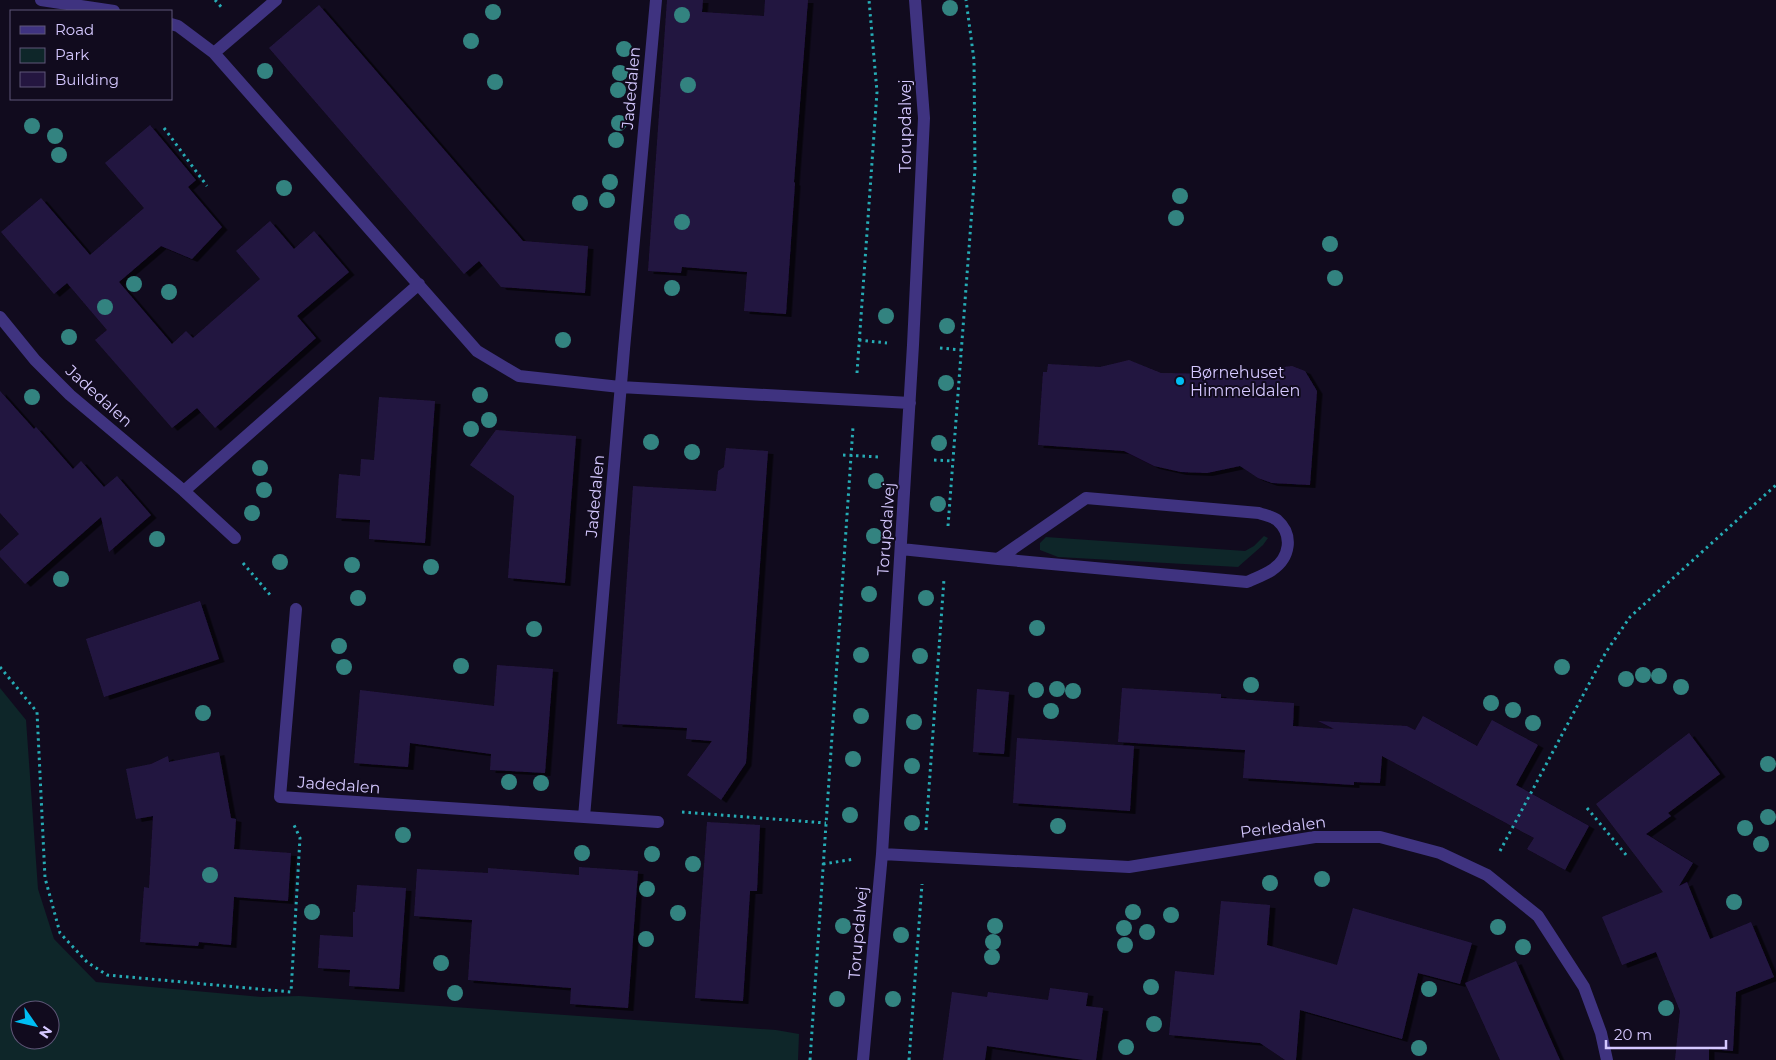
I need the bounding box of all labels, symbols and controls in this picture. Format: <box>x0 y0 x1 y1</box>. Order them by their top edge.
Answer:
legend <box>10 10 172 100</box>
text: Road <box>55 20 94 39</box>
text: Park <box>55 45 89 64</box>
street label: Jadedalen <box>618 46 644 131</box>
text: Building <box>55 70 119 89</box>
street label: Torupdalvej <box>896 79 915 173</box>
street label: Jadedalen <box>61 360 136 431</box>
place label: Børnehuset Himmeldalen <box>1190 363 1300 400</box>
marker: Børnehuset Himmeldalen <box>1174 375 1186 387</box>
street label: Jadedalen <box>582 454 608 539</box>
street label: Torupdalvej <box>873 482 899 576</box>
street label: Jadedalen <box>296 773 381 797</box>
street label: Perledalen <box>1239 812 1327 842</box>
street label: Torupdalvej <box>844 886 872 980</box>
north arrow <box>10 1000 60 1050</box>
scale bar <box>1606 1018 1726 1050</box>
text: N <box>35 1023 56 1042</box>
text: 20 m <box>1614 1025 1652 1044</box>

